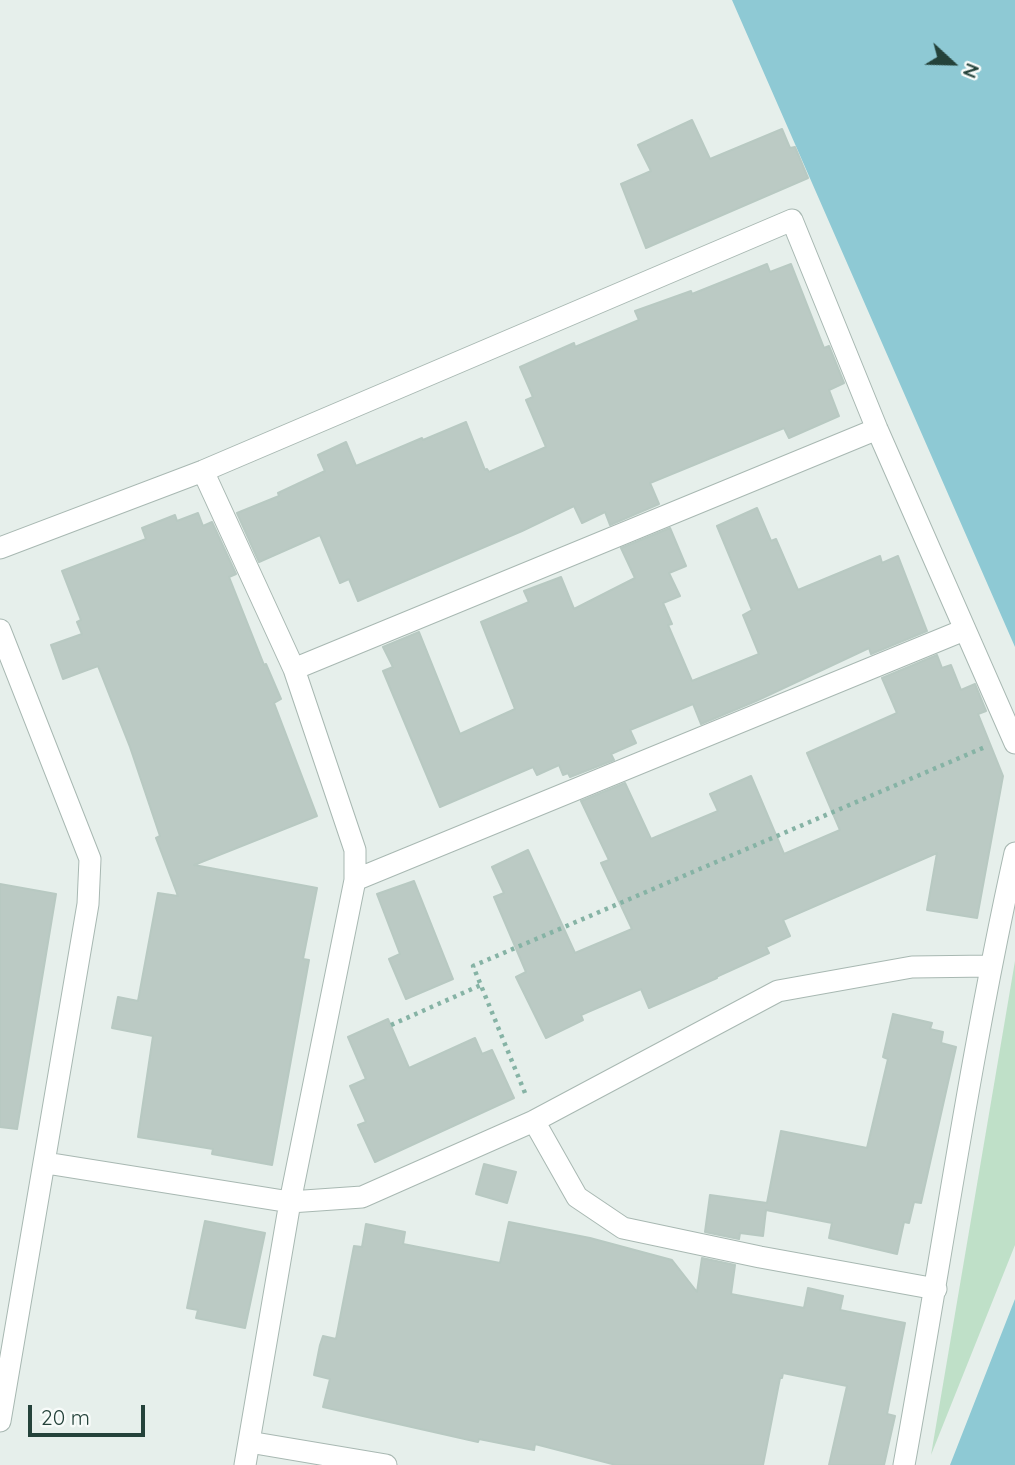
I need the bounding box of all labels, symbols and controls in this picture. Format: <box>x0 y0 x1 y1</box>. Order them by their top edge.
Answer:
north arrow <box>917 28 987 98</box>
text: N <box>958 60 985 82</box>
scale bar <box>32 1392 149 1436</box>
text: 20 m <box>41 1404 90 1430</box>

